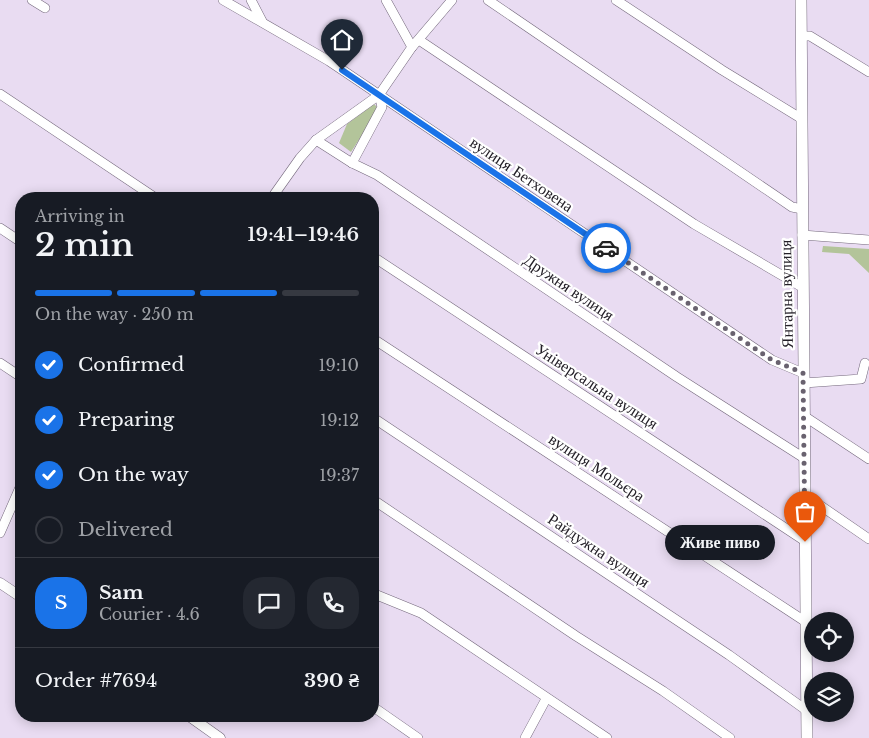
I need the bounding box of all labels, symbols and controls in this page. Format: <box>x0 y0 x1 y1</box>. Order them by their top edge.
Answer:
pin <box>321 19 363 70</box>
icon: home <box>328 26 356 54</box>
street label: вулиця Бетховена <box>467 132 577 216</box>
text: Arriving in <box>35 206 125 226</box>
text: 19:41–19:46 <box>247 223 359 246</box>
courier <box>581 223 631 273</box>
text: 2 min <box>35 225 134 265</box>
icon: car <box>592 234 620 262</box>
street label: Янтарна вулиця <box>775 239 797 348</box>
street label: Дружня вулиця <box>520 249 619 325</box>
text: On the way · 250 m <box>35 304 194 324</box>
street label: Універсальна вулиця <box>532 339 663 433</box>
icon: check <box>35 351 63 379</box>
text: Confirmed <box>78 353 184 376</box>
text: 19:10 <box>318 355 359 375</box>
icon: check <box>35 406 63 434</box>
text: Preparing <box>78 408 174 431</box>
text: 19:12 <box>320 410 359 430</box>
street label: вулиця Мольєра <box>545 429 649 505</box>
icon: check <box>35 461 63 489</box>
text: On the way <box>78 463 189 486</box>
text: 19:37 <box>319 465 359 485</box>
pin <box>784 491 826 542</box>
icon: bag <box>791 498 819 526</box>
street label: Райдужна вулиця <box>544 509 654 592</box>
text: Delivered <box>78 518 173 541</box>
callout: Живе пиво <box>665 524 775 560</box>
text: Живе пиво <box>680 532 760 552</box>
button: chat <box>243 577 295 629</box>
button: phone <box>307 577 359 629</box>
text: Sam <box>99 581 144 604</box>
text: S <box>55 591 67 614</box>
text: Courier · 4.6 <box>99 604 200 624</box>
map controls <box>804 612 854 722</box>
button: locate <box>804 612 854 662</box>
text: Order #7694 <box>35 669 157 692</box>
text: 390 ₴ <box>304 669 359 692</box>
button: layers <box>804 672 854 722</box>

